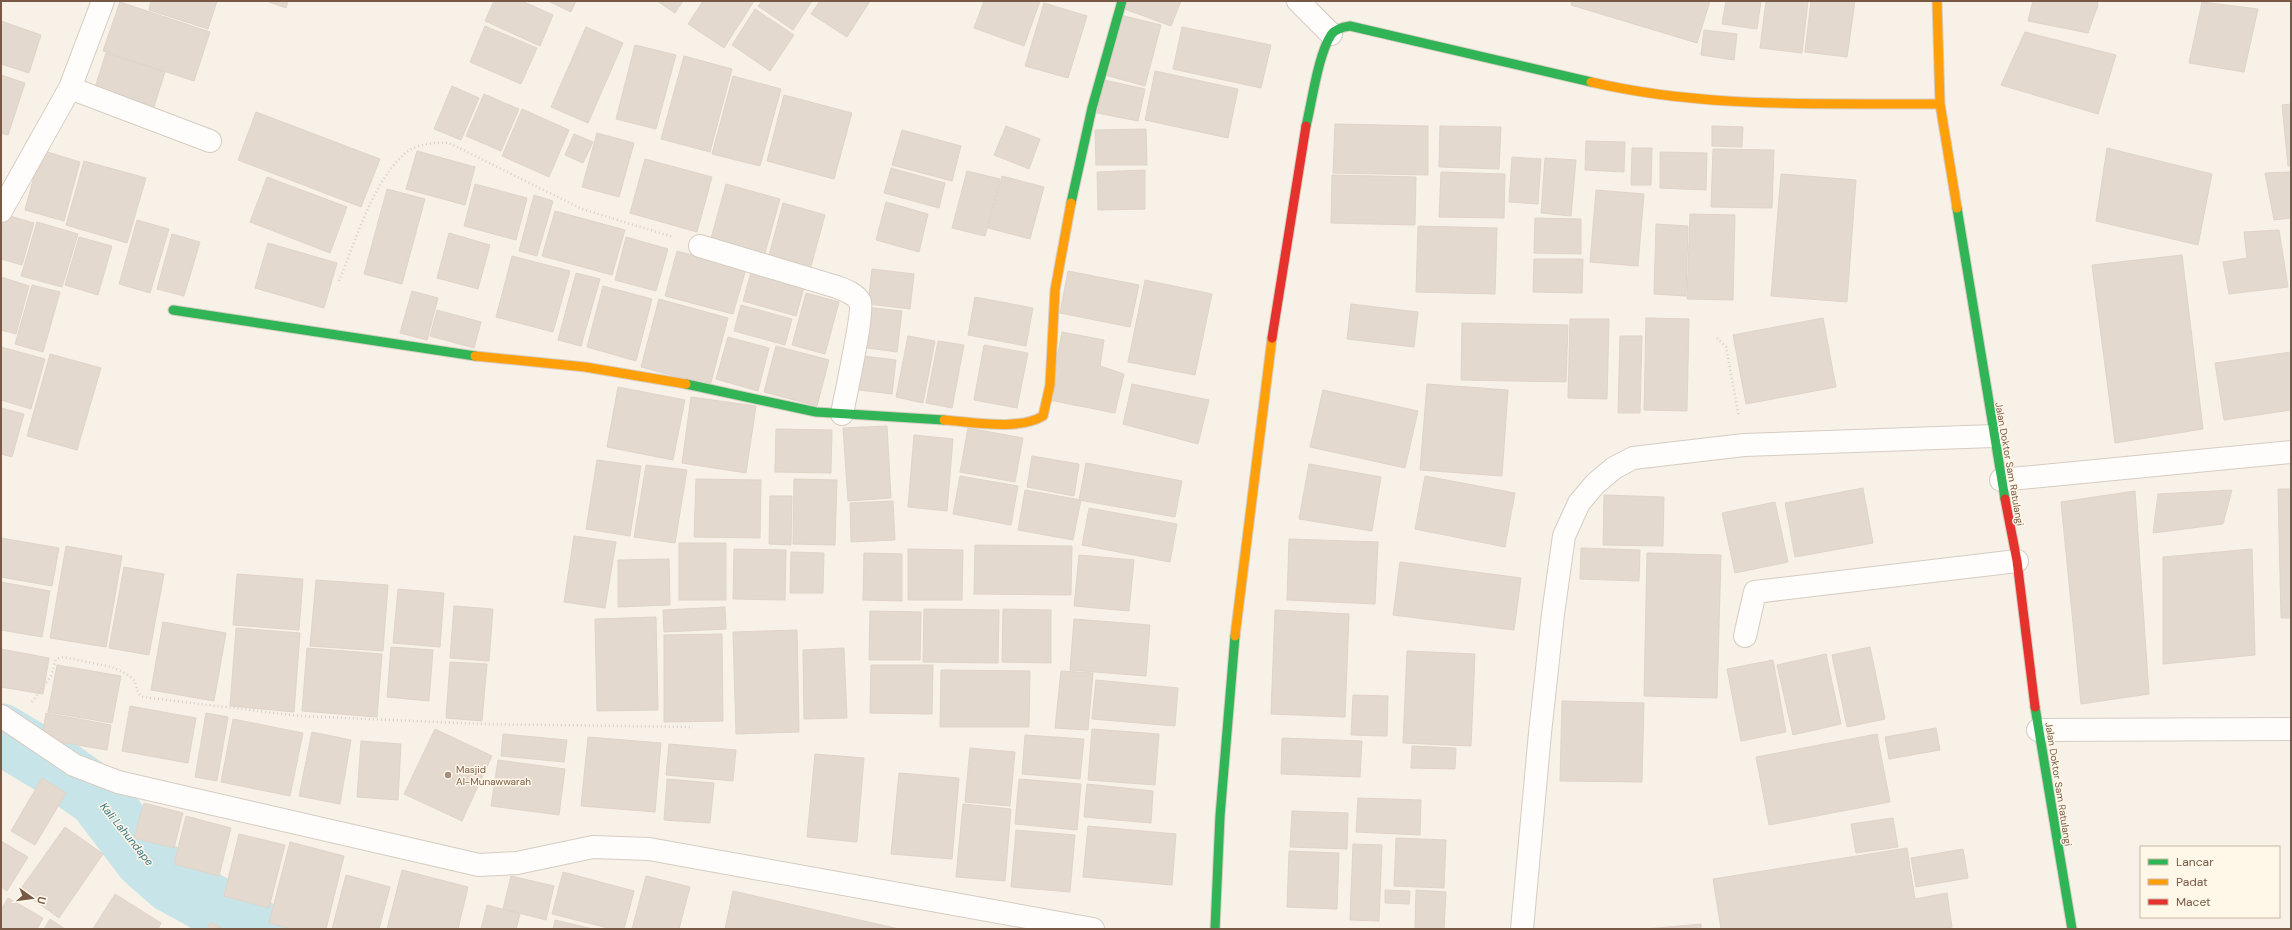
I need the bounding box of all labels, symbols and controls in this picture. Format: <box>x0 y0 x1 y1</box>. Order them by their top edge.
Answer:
street label: Jalan Doktor Sam Ratulangi <box>1992 401 2027 527</box>
street label: Jalan Doktor Sam Ratulangi <box>2042 721 2075 847</box>
place label: Masjid Al-Munawwarah <box>456 763 531 788</box>
marker: Masjid Al-Munawwarah <box>443 770 453 780</box>
water label: Kali Lahundape <box>97 800 157 868</box>
legend <box>2140 846 2280 918</box>
text: Lancar <box>2176 854 2214 870</box>
text: Padat <box>2176 874 2208 890</box>
north arrow <box>12 878 52 918</box>
text: Macet <box>2176 894 2211 910</box>
text: U <box>34 895 49 906</box>

